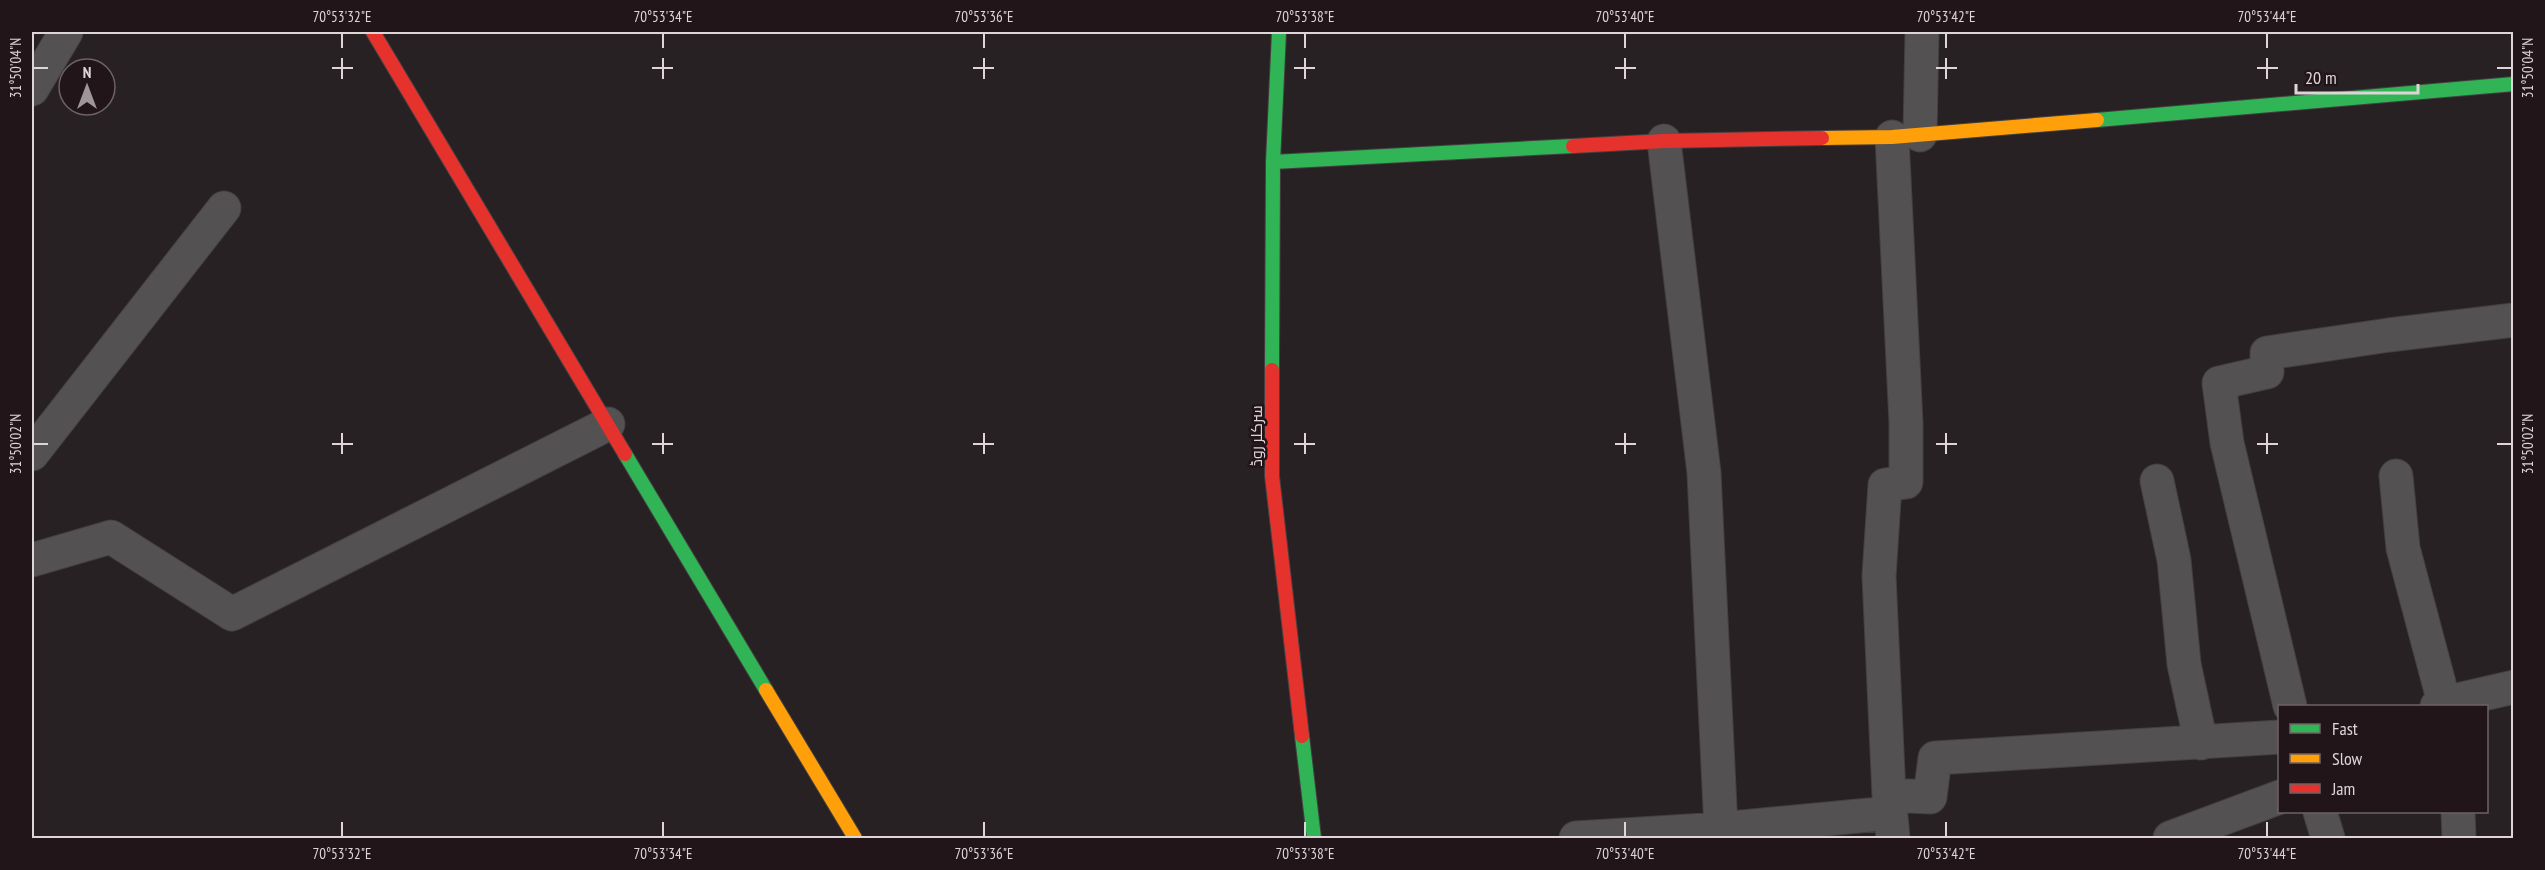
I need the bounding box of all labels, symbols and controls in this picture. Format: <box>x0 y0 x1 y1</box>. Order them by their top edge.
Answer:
text: 70°53'32"E <box>312 7 372 26</box>
text: 70°53'34"E <box>633 7 693 26</box>
text: 70°53'36"E <box>954 7 1014 26</box>
text: 70°53'38"E <box>1275 7 1335 26</box>
text: 70°53'40"E <box>1595 7 1655 26</box>
text: 70°53'42"E <box>1916 7 1976 26</box>
text: 70°53'44"E <box>2237 7 2297 26</box>
text: 31°50'04"N <box>6 38 25 98</box>
text: 31°50'04"N <box>2518 38 2537 98</box>
north arrow <box>57 57 117 117</box>
scale bar <box>2296 57 2418 95</box>
text: N <box>83 62 91 82</box>
text: 20 m <box>2305 66 2337 89</box>
street label: سرکلر روڈ <box>1246 405 1266 467</box>
text: 31°50'02"N <box>6 414 25 474</box>
text: 31°50'02"N <box>2518 414 2537 474</box>
legend <box>2278 705 2488 813</box>
text: Fast <box>2332 717 2358 740</box>
text: Slow <box>2332 747 2363 770</box>
text: Jam <box>2331 777 2355 800</box>
text: 70°53'32"E <box>312 844 372 863</box>
text: 70°53'34"E <box>633 844 693 863</box>
text: 70°53'36"E <box>954 844 1014 863</box>
text: 70°53'38"E <box>1275 844 1335 863</box>
text: 70°53'40"E <box>1595 844 1655 863</box>
text: 70°53'42"E <box>1916 844 1976 863</box>
text: 70°53'44"E <box>2237 844 2297 863</box>

